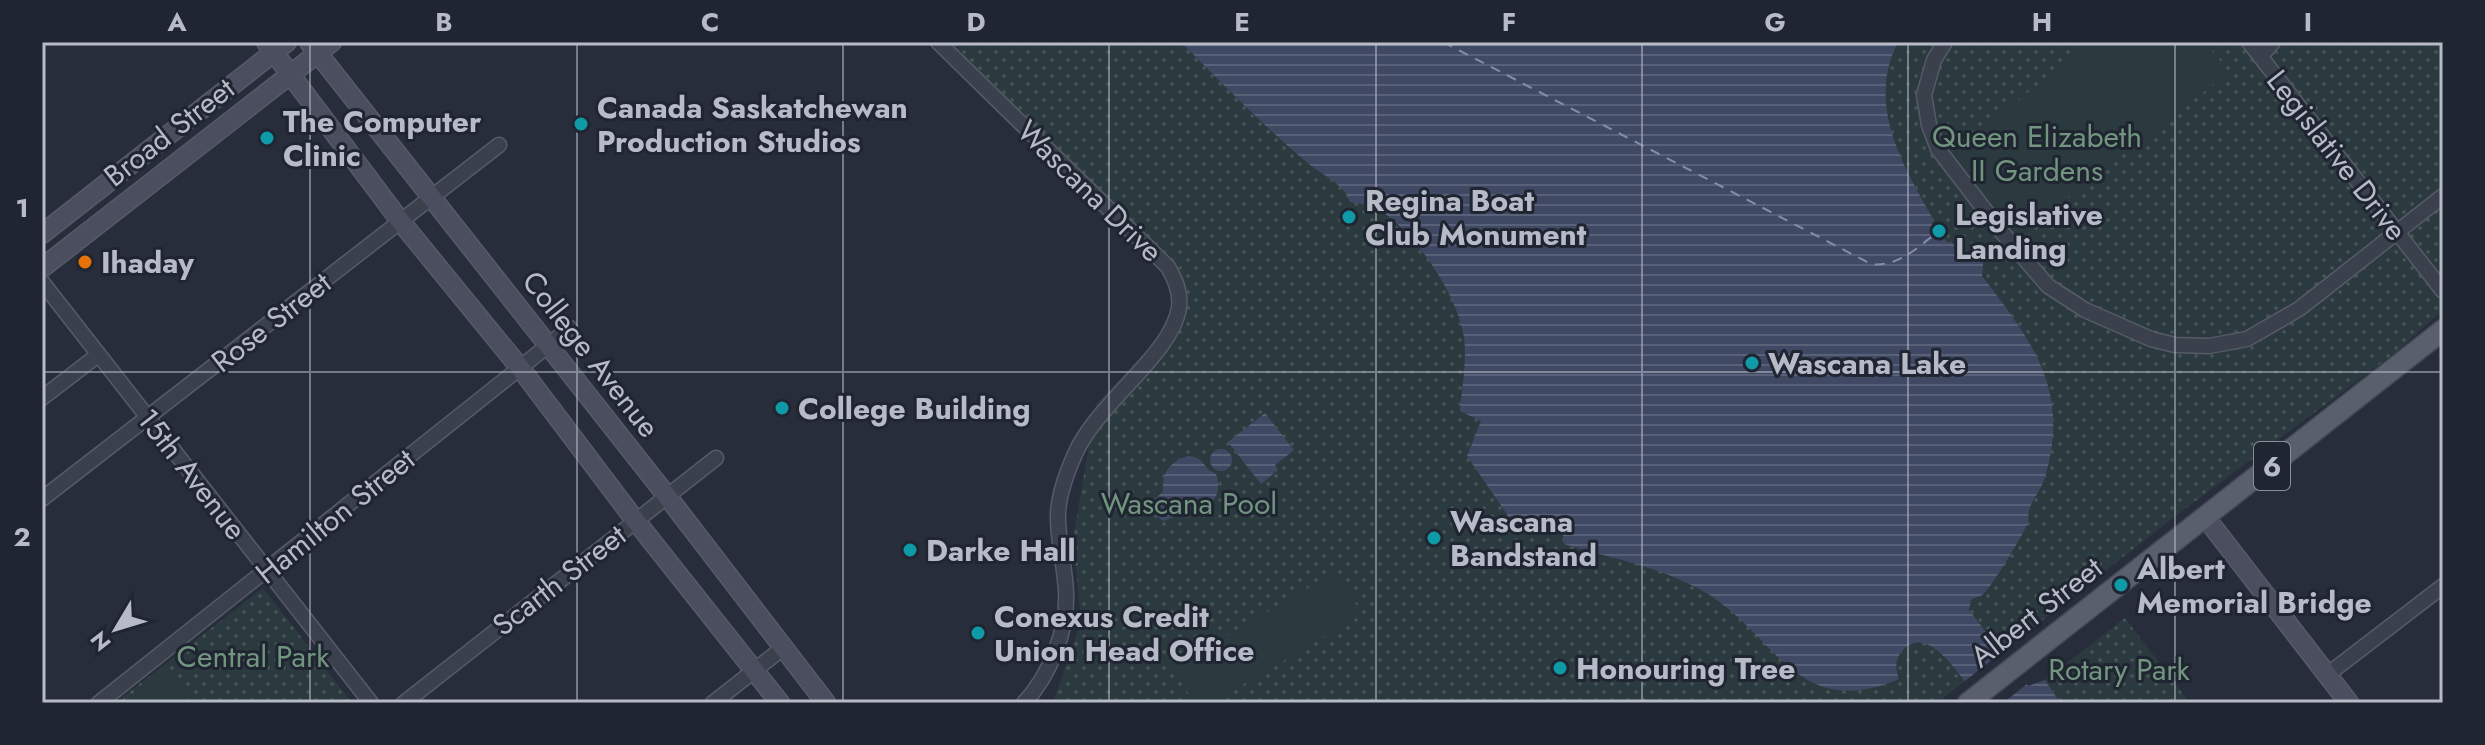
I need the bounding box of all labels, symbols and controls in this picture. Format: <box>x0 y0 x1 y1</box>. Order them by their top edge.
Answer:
text: A <box>166 3 187 41</box>
text: B <box>435 3 453 41</box>
text: C <box>701 3 719 41</box>
text: D <box>966 3 986 41</box>
text: E <box>1234 3 1250 41</box>
text: F <box>1502 3 1516 41</box>
text: G <box>1764 3 1786 41</box>
text: H <box>2032 3 2052 41</box>
text: I <box>2304 3 2312 41</box>
street label: Legislative Drive <box>2257 61 2417 249</box>
street label: Broad Street <box>95 67 244 197</box>
place label: Canada Saskatchewan Production Studios <box>597 86 908 163</box>
place label: The Computer Clinic <box>283 100 482 177</box>
street label: Wascana Drive <box>1007 110 1173 272</box>
marker: Canada Saskatchewan Production Studios <box>572 115 590 133</box>
park label: Queen Elizabeth II Gardens <box>1932 115 2142 192</box>
marker: The Computer Clinic <box>258 129 276 147</box>
place label: Regina Boat Club Monument <box>1365 179 1587 256</box>
text: 1 <box>15 189 29 227</box>
place label: Legislative Landing <box>1955 193 2103 270</box>
marker: Regina Boat Club Monument <box>1340 208 1358 226</box>
marker: Legislative Landing <box>1930 222 1948 240</box>
place label: Ihaday <box>101 241 194 284</box>
marker: Ihaday <box>76 253 94 271</box>
street label: Rose Street <box>202 261 341 382</box>
street label: College Avenue <box>512 261 670 447</box>
place label: Wascana Lake <box>1768 342 1966 385</box>
marker: Wascana Lake <box>1743 354 1761 372</box>
place label: College Building <box>798 387 1031 430</box>
street label: 15th Avenue <box>127 399 257 549</box>
marker: College Building <box>773 399 791 417</box>
street label: Hamilton Street <box>246 438 424 594</box>
road number: 6 <box>2254 442 2290 490</box>
park label: Wascana Pool <box>1101 482 1277 525</box>
place label: Wascana Bandstand <box>1450 500 1597 577</box>
street label: Scarth Street <box>483 514 636 646</box>
text: 2 <box>13 518 31 556</box>
place label: Darke Hall <box>926 529 1076 572</box>
marker: Wascana Bandstand <box>1425 529 1443 547</box>
marker: Darke Hall <box>901 541 919 559</box>
street label: Albert Street <box>1961 546 2112 677</box>
place label: Albert Memorial Bridge <box>2136 547 2372 624</box>
marker: Albert Memorial Bridge <box>2112 576 2130 594</box>
north arrow <box>76 589 156 669</box>
place label: Conexus Credit Union Head Office <box>994 595 1255 672</box>
marker: Conexus Credit Union Head Office <box>969 624 987 642</box>
text: N <box>82 625 118 658</box>
park label: Central Park <box>176 635 330 678</box>
place label: Honouring Tree <box>1576 647 1795 690</box>
park label: Rotary Park <box>2048 648 2191 691</box>
marker: Honouring Tree <box>1551 659 1569 677</box>

